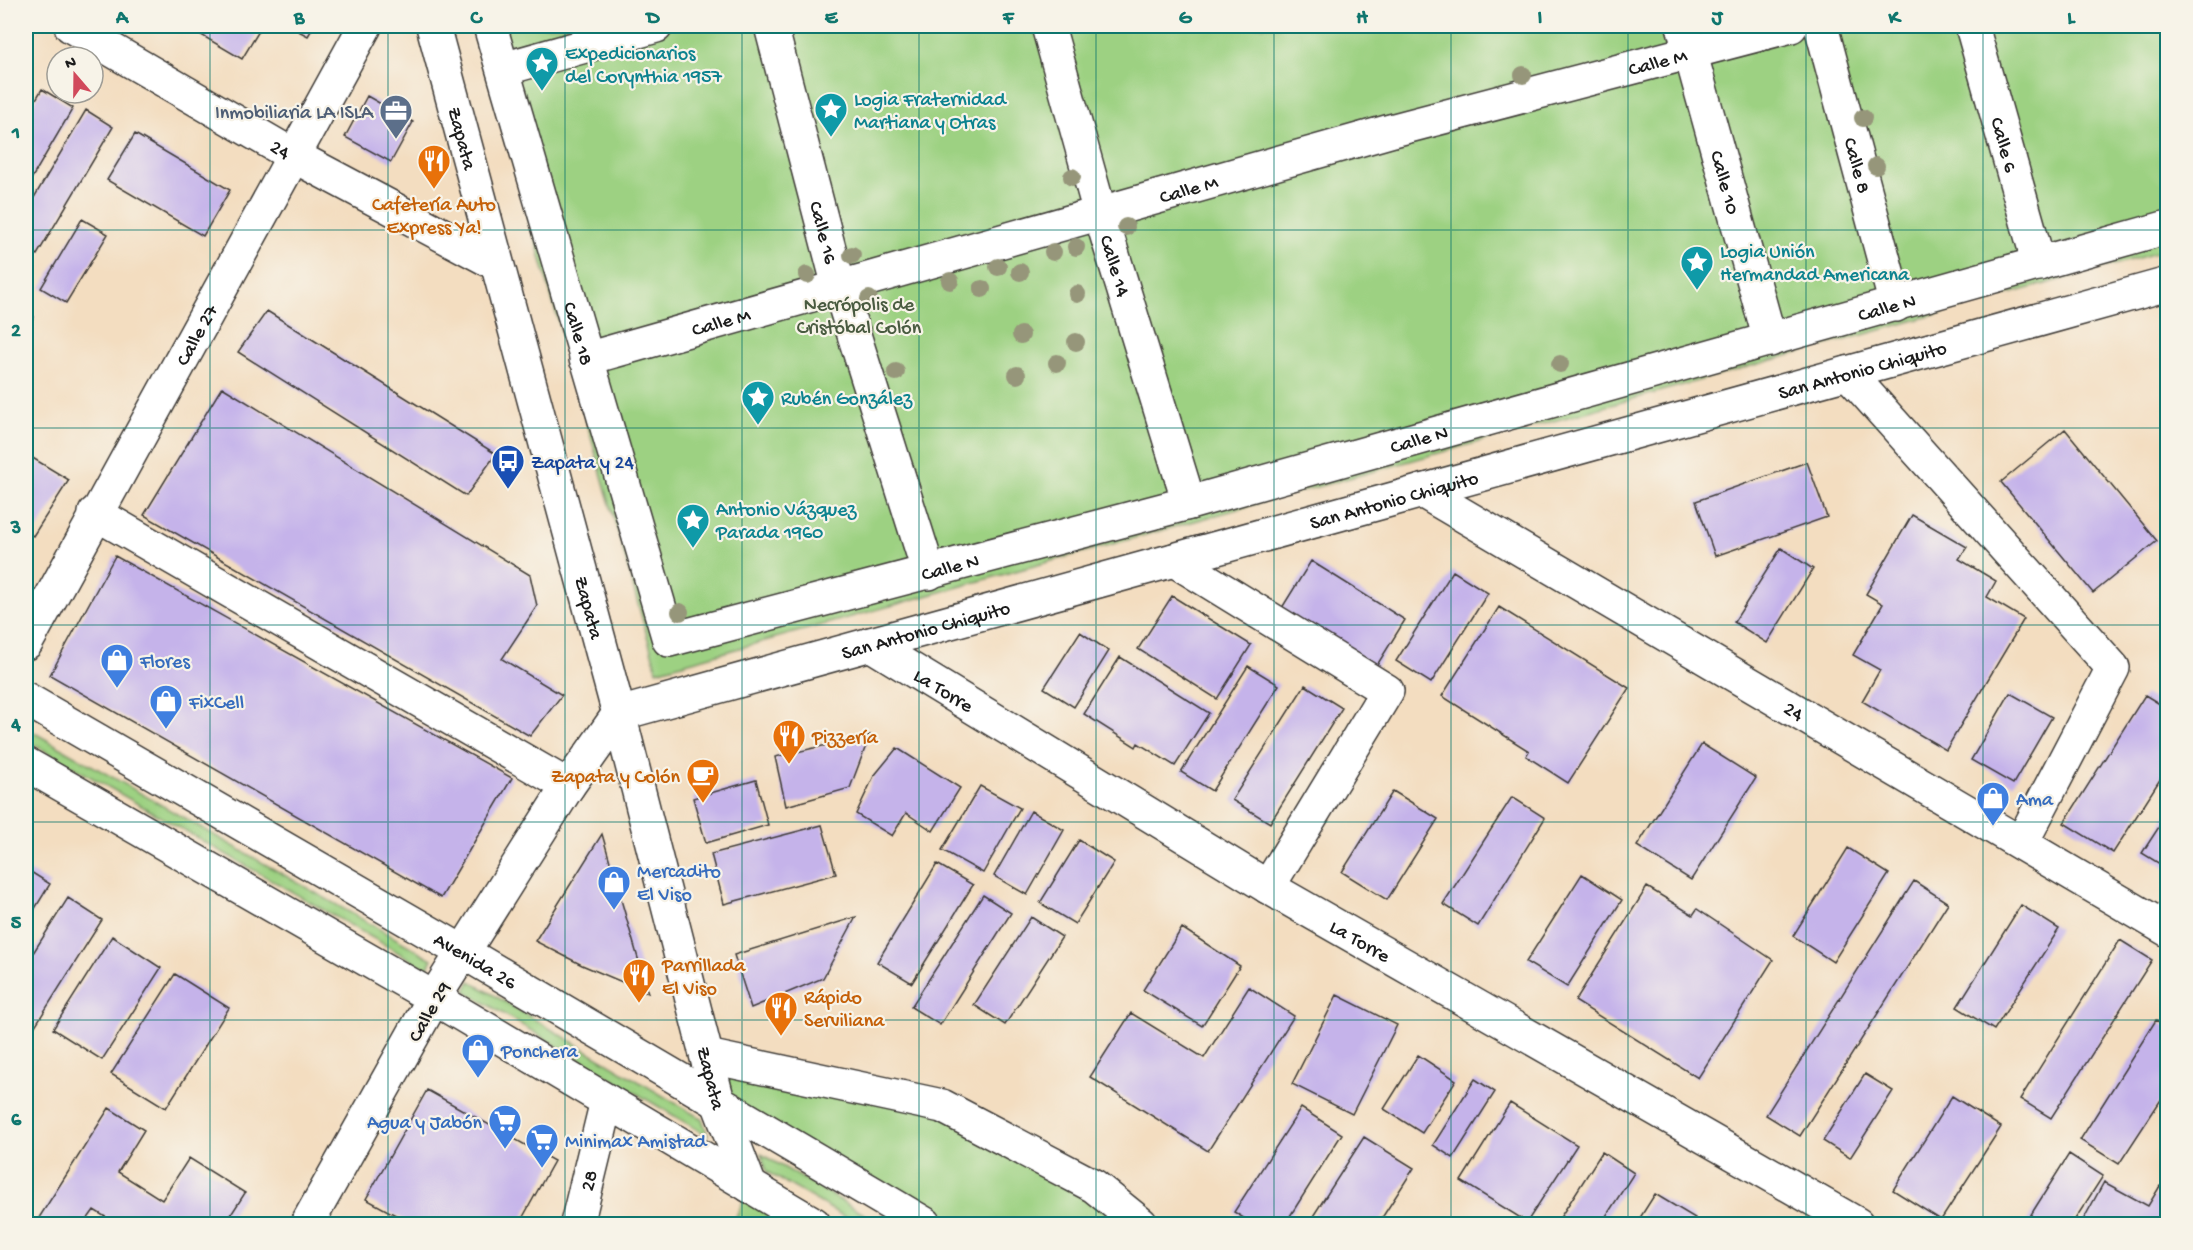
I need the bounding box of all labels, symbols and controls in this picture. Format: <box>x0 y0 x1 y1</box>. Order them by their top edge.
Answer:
text: A <box>115 8 130 31</box>
text: B <box>293 8 305 31</box>
text: C <box>470 8 484 31</box>
text: D <box>644 8 660 31</box>
text: E <box>825 8 839 31</box>
text: F <box>1002 8 1015 31</box>
text: G <box>1179 8 1193 31</box>
text: H <box>1356 8 1368 31</box>
text: I <box>1538 8 1543 31</box>
text: J <box>1711 8 1724 31</box>
text: K <box>1887 8 1902 31</box>
text: L <box>2067 8 2076 31</box>
place label: Expedicionarios del Corynthia 1957 <box>565 44 723 90</box>
north arrow <box>45 45 105 105</box>
place icon: Expedicionarios del Corynthia 1957 <box>524 45 560 92</box>
street label: Calle M <box>1626 46 1690 83</box>
text: N <box>63 53 80 75</box>
place label: Logia Fraternidad Martiana y Otras <box>854 90 1008 136</box>
place icon: Logia Fraternidad Martiana y Otras <box>813 91 849 138</box>
office icon: Inmobiliaria LA ISLA <box>378 93 414 140</box>
place label: Inmobiliaria LA ISLA <box>215 103 374 126</box>
street label: Zapata <box>440 105 480 174</box>
street label: Calle 6 <box>1983 115 2021 176</box>
text: 1 <box>11 123 20 146</box>
street label: Calle 8 <box>1837 136 1873 196</box>
street label: 24 <box>265 137 294 166</box>
restaurant icon: Cafetería Auto Express Ya! <box>416 143 452 190</box>
street label: Calle 10 <box>1703 149 1743 218</box>
street label: Calle M <box>1157 172 1221 211</box>
place label: Cafetería Auto Express Ya! <box>372 195 496 241</box>
street label: Calle 16 <box>802 199 841 268</box>
street label: Calle 14 <box>1092 233 1133 301</box>
place label: Logia Unión Hermandad Americana <box>1720 242 1910 288</box>
place icon: Logia Unión Hermandad Americana <box>1679 244 1715 291</box>
street label: Calle N <box>1856 291 1919 329</box>
park label: Necrópolis de Cristóbal Colón <box>797 295 922 341</box>
street label: Calle 18 <box>556 300 596 369</box>
street label: Calle 27 <box>173 301 225 371</box>
street label: Calle M <box>690 305 754 343</box>
text: 2 <box>11 321 21 344</box>
street label: San Antonio Chiquito <box>1776 338 1950 407</box>
place icon: Rubén González <box>740 379 776 426</box>
place label: Rubén González <box>781 389 913 412</box>
street label: Calle N <box>1388 423 1451 461</box>
bus stop icon: Zapata y 24 <box>490 443 526 490</box>
place label: Zapata y 24 <box>531 453 634 476</box>
street label: San Antonio Chiquito <box>1308 468 1481 537</box>
place label: Antonio Vázquez Parada 1960 <box>715 500 858 546</box>
place icon: Antonio Vázquez Parada 1960 <box>675 502 711 549</box>
text: 3 <box>10 518 21 541</box>
street label: Calle N <box>919 551 982 588</box>
street label: Zapata <box>567 574 606 643</box>
street label: San Antonio Chiquito <box>840 598 1013 667</box>
shop icon: Flores <box>99 642 135 689</box>
place label: Flores <box>139 652 190 675</box>
street label: La Torre <box>908 665 977 720</box>
shop icon: FixCell <box>148 683 184 730</box>
place label: FixCell <box>188 693 244 716</box>
street label: 24 <box>1778 698 1807 728</box>
text: 4 <box>10 715 21 738</box>
restaurant icon: Pizzería <box>771 718 807 765</box>
place label: Pizzería <box>811 728 879 751</box>
cafe icon: Zapata y Colón <box>685 757 721 804</box>
place label: Zapata y Colón <box>551 767 680 790</box>
shop icon: Ama <box>1975 780 2011 827</box>
place label: Ama <box>2016 790 2054 813</box>
place label: Mercadito El Viso <box>637 862 721 908</box>
shop icon: Mercadito El Viso <box>596 864 632 911</box>
text: 5 <box>11 913 22 936</box>
street label: La Torre <box>1325 917 1394 970</box>
street label: Avenida 26 <box>429 929 521 996</box>
place label: Parrillada El Viso <box>661 956 746 1002</box>
restaurant icon: Parrillada El Viso <box>621 957 657 1004</box>
street label: Calle 29 <box>405 979 457 1047</box>
place label: Rápido Serviliana <box>804 988 885 1034</box>
restaurant icon: Rápido Serviliana <box>763 990 799 1037</box>
shop icon: Ponchera <box>460 1032 496 1079</box>
place label: Ponchera <box>500 1042 579 1065</box>
street label: Zapata <box>689 1044 728 1113</box>
supermarket icon: Agua y Jabón <box>487 1103 523 1150</box>
text: 6 <box>11 1110 22 1133</box>
place label: Agua y Jabón <box>367 1113 482 1136</box>
supermarket icon: Minimax Amistad <box>524 1122 560 1169</box>
place label: Minimax Amistad <box>565 1132 709 1155</box>
street label: 28 <box>577 1168 605 1194</box>

